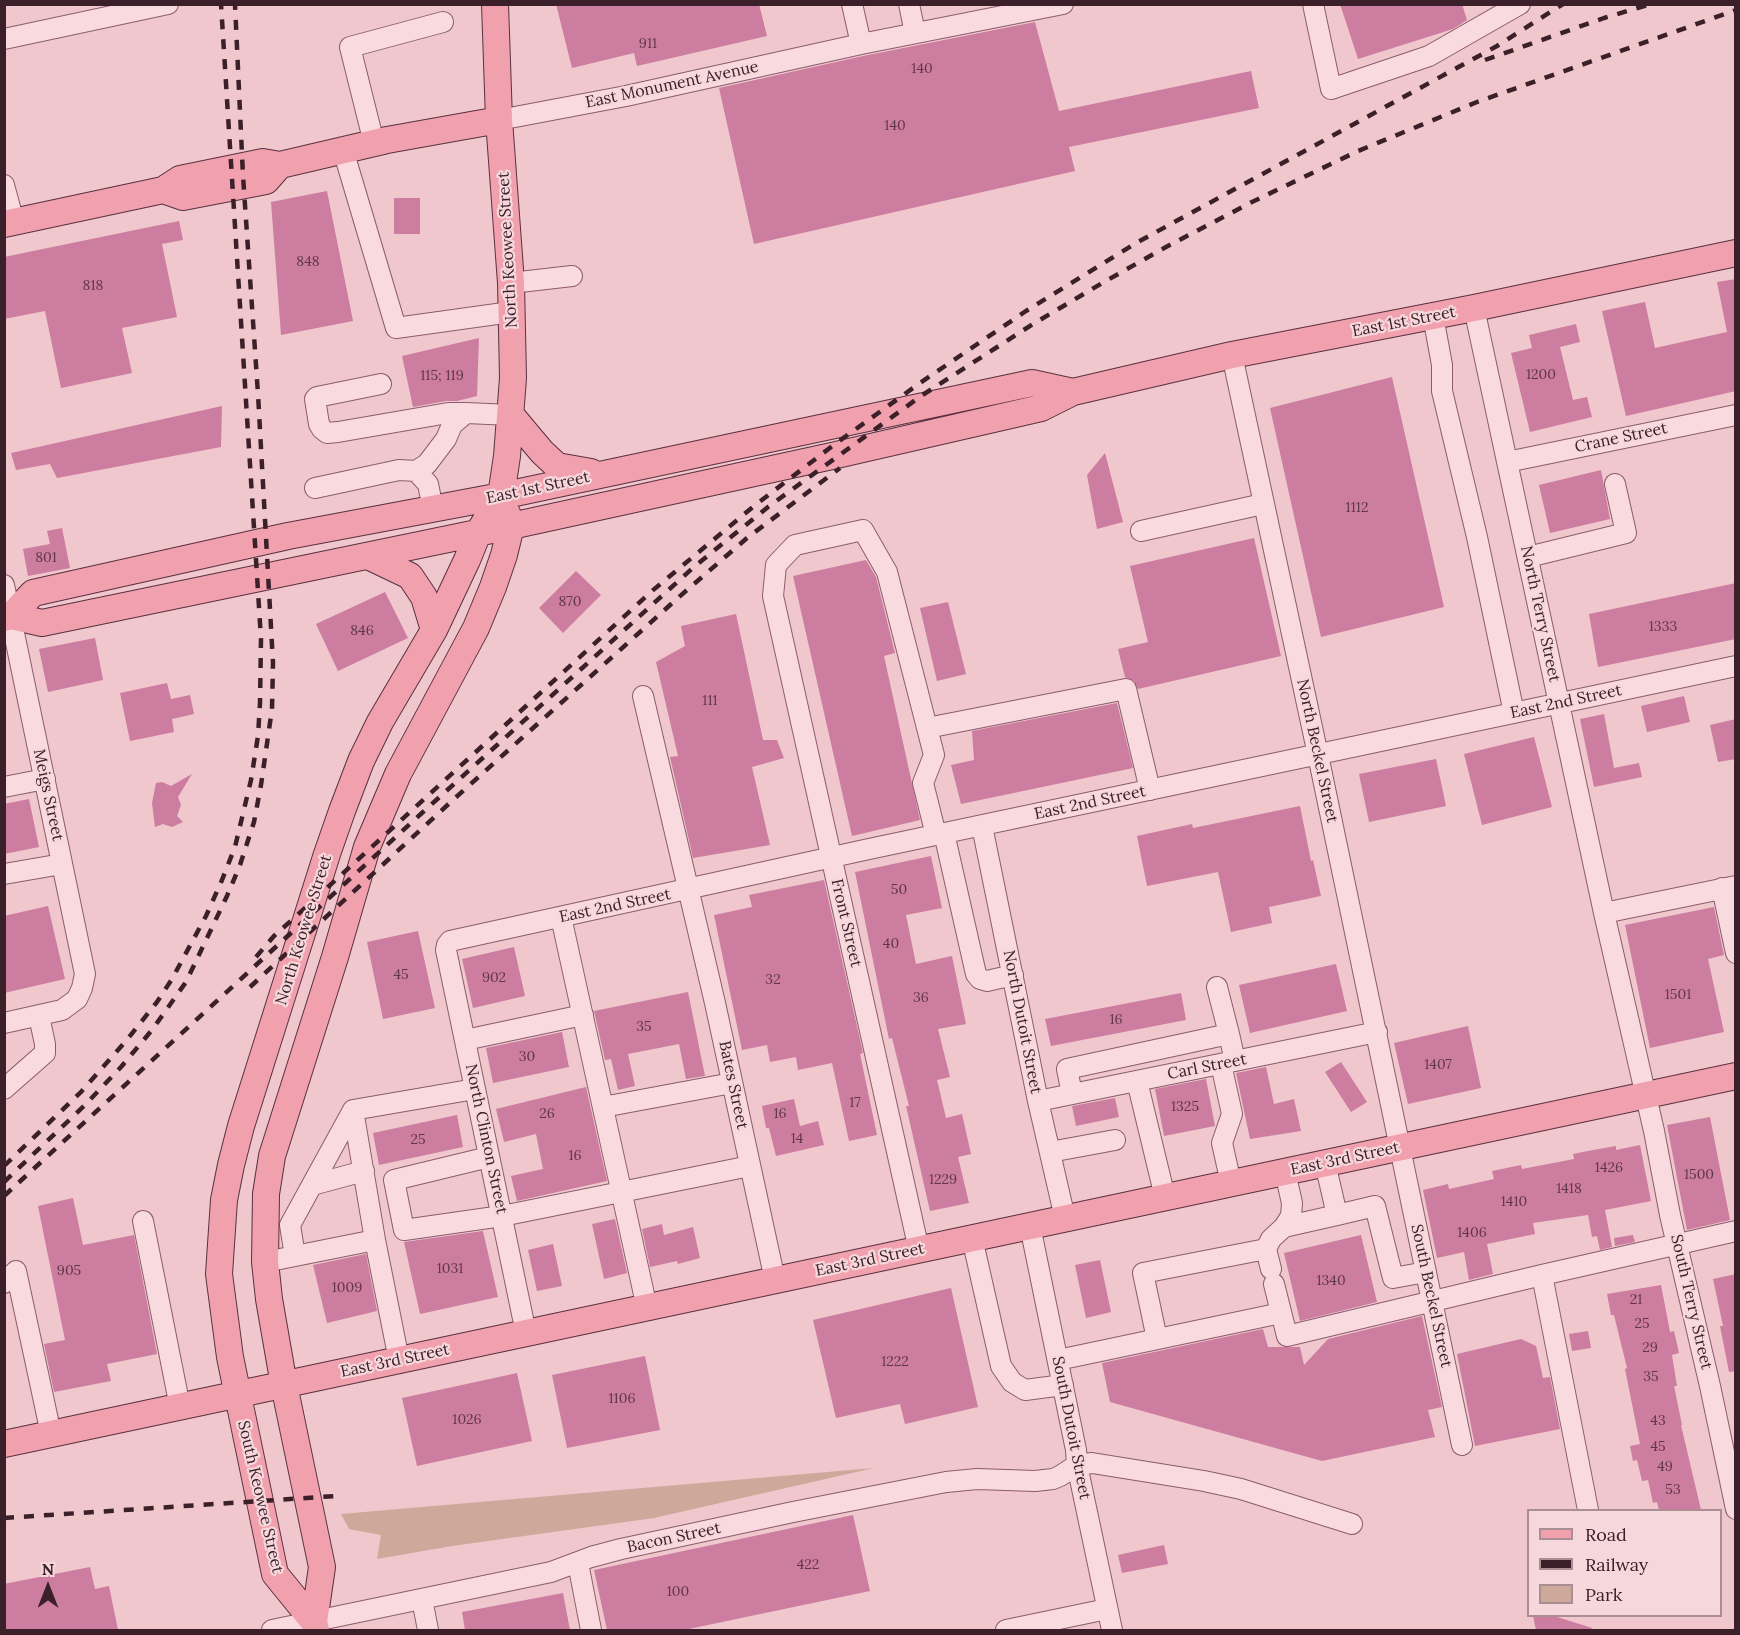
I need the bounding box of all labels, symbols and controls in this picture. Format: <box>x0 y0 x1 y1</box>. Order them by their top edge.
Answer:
house number: 911 <box>639 36 657 52</box>
street label: East Monument Avenue <box>584 57 760 113</box>
house number: 140 <box>911 61 933 77</box>
house number: 140 <box>884 118 906 134</box>
street label: North Keowee Street <box>494 171 522 329</box>
house number: 848 <box>296 254 320 270</box>
house number: 818 <box>83 278 103 294</box>
street label: East 1st Street <box>1351 303 1457 341</box>
house number: 1200 <box>1526 367 1556 383</box>
house number: 115; 119 <box>420 368 464 384</box>
street label: Crane Street <box>1573 419 1669 457</box>
street label: East 1st Street <box>485 468 591 508</box>
house number: 1112 <box>1346 500 1368 516</box>
street label: North Terry Street <box>1516 544 1564 684</box>
house number: 801 <box>35 550 57 566</box>
house number: 870 <box>558 594 582 610</box>
house number: 1333 <box>1649 619 1677 635</box>
house number: 846 <box>350 623 374 639</box>
street label: North Beckel Street <box>1292 677 1342 825</box>
street label: East 2nd Street <box>1509 681 1623 723</box>
house number: 111 <box>702 693 718 709</box>
street label: Meigs Street <box>29 747 67 843</box>
street label: East 2nd Street <box>1033 782 1147 824</box>
street label: North Keowee Street <box>272 852 336 1008</box>
street label: Front Street <box>827 877 865 969</box>
house number: 50 <box>891 882 907 898</box>
street label: East 2nd Street <box>558 885 672 927</box>
house number: 40 <box>883 936 899 952</box>
street label: North Dutoit Street <box>999 949 1045 1095</box>
house number: 45 <box>393 967 409 983</box>
house number: 902 <box>482 970 506 986</box>
house number: 32 <box>765 972 781 988</box>
house number: 1501 <box>1665 987 1691 1003</box>
house number: 36 <box>913 990 929 1006</box>
house number: 16 <box>1109 1012 1123 1028</box>
house number: 35 <box>636 1019 652 1035</box>
street label: Bates Street <box>714 1039 752 1131</box>
house number: 30 <box>519 1049 535 1065</box>
street label: Carl Street <box>1166 1050 1248 1084</box>
house number: 1407 <box>1424 1057 1452 1073</box>
street label: North Clinton Street <box>461 1062 511 1216</box>
house number: 17 <box>849 1095 861 1111</box>
house number: 1325 <box>1171 1099 1199 1115</box>
house number: 26 <box>539 1106 555 1122</box>
house number: 16 <box>773 1106 787 1122</box>
house number: 14 <box>791 1131 803 1147</box>
house number: 25 <box>410 1132 426 1148</box>
street label: East 3rd Street <box>1289 1138 1401 1180</box>
house number: 16 <box>568 1148 582 1164</box>
house number: 1426 <box>1595 1160 1623 1176</box>
house number: 1500 <box>1684 1167 1714 1183</box>
house number: 1229 <box>929 1172 957 1188</box>
house number: 1418 <box>1556 1181 1582 1197</box>
house number: 1410 <box>1501 1194 1527 1210</box>
street label: South Beckel Street <box>1406 1223 1456 1369</box>
house number: 1406 <box>1457 1225 1487 1241</box>
street label: South Terry Street <box>1666 1232 1716 1372</box>
street label: East 3rd Street <box>814 1239 926 1281</box>
house number: 1031 <box>437 1261 463 1277</box>
house number: 905 <box>57 1263 81 1279</box>
house number: 1340 <box>1316 1273 1346 1289</box>
house number: 1009 <box>332 1280 362 1296</box>
house number: 21 <box>1630 1292 1642 1308</box>
house number: 25 <box>1634 1316 1650 1332</box>
street label: East 3rd Street <box>339 1340 451 1382</box>
house number: 29 <box>1642 1340 1658 1356</box>
house number: 1222 <box>881 1354 909 1370</box>
street label: South Dutoit Street <box>1048 1355 1094 1501</box>
house number: 35 <box>1643 1369 1659 1385</box>
house number: 1106 <box>609 1391 635 1407</box>
house number: 1026 <box>452 1412 482 1428</box>
house number: 43 <box>1650 1413 1666 1429</box>
street label: South Keowee Street <box>233 1419 287 1575</box>
house number: 45 <box>1650 1439 1666 1455</box>
house number: 49 <box>1657 1459 1673 1475</box>
house number: 53 <box>1665 1482 1681 1498</box>
legend <box>1527 1509 1722 1617</box>
street label: Bacon Street <box>625 1519 723 1557</box>
text: Road <box>1585 1523 1627 1546</box>
text: Railway <box>1585 1553 1648 1576</box>
north arrow <box>18 1557 78 1617</box>
house number: 422 <box>797 1557 819 1573</box>
text: N <box>42 1559 54 1579</box>
text: Park <box>1585 1583 1622 1606</box>
house number: 100 <box>667 1584 689 1600</box>

